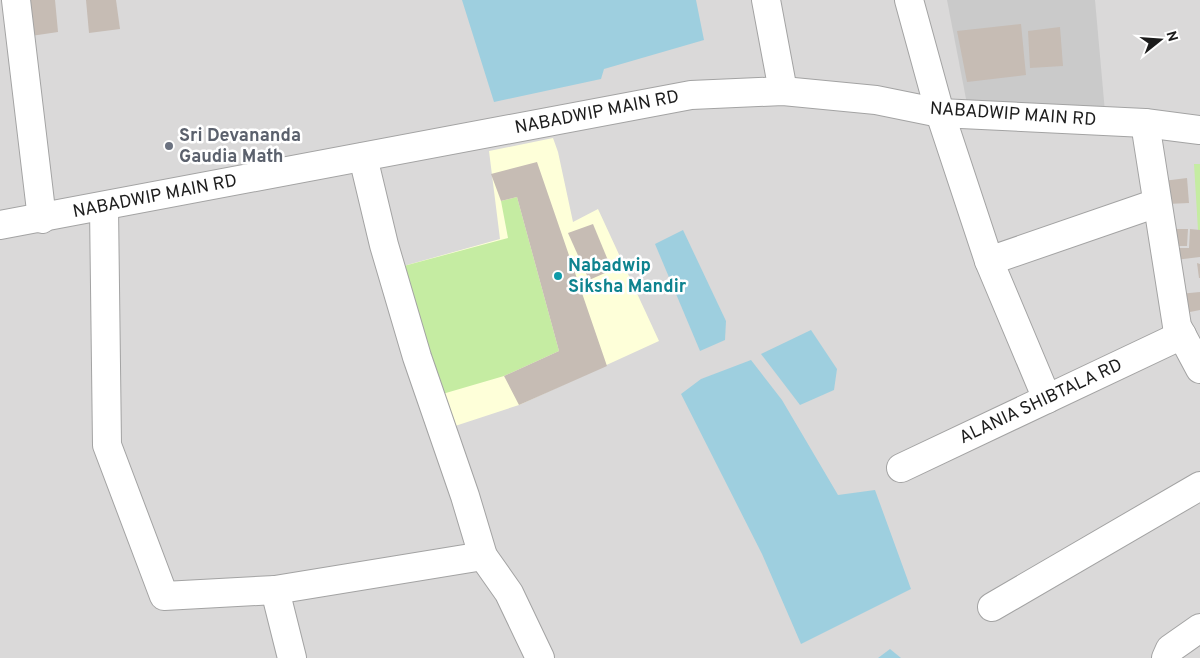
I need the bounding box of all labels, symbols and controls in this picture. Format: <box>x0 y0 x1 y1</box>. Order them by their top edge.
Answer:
north arrow <box>1135 15 1185 65</box>
text: N <box>1161 29 1181 44</box>
street label: NABADWIP MAIN RD <box>513 86 681 140</box>
street label: NABADWIP MAIN RD <box>929 98 1097 132</box>
place label: Sri Devananda Gaudia Math <box>179 125 301 169</box>
marker: Sri Devananda Gaudia Math <box>163 140 175 152</box>
street label: NABADWIP MAIN RD <box>71 170 239 224</box>
place label: Nabadwip Siksha Mandir <box>568 255 687 299</box>
marker: Nabadwip Siksha Mandir <box>552 270 564 282</box>
street label: ALANIA SHIBTALA RD <box>956 354 1126 450</box>

